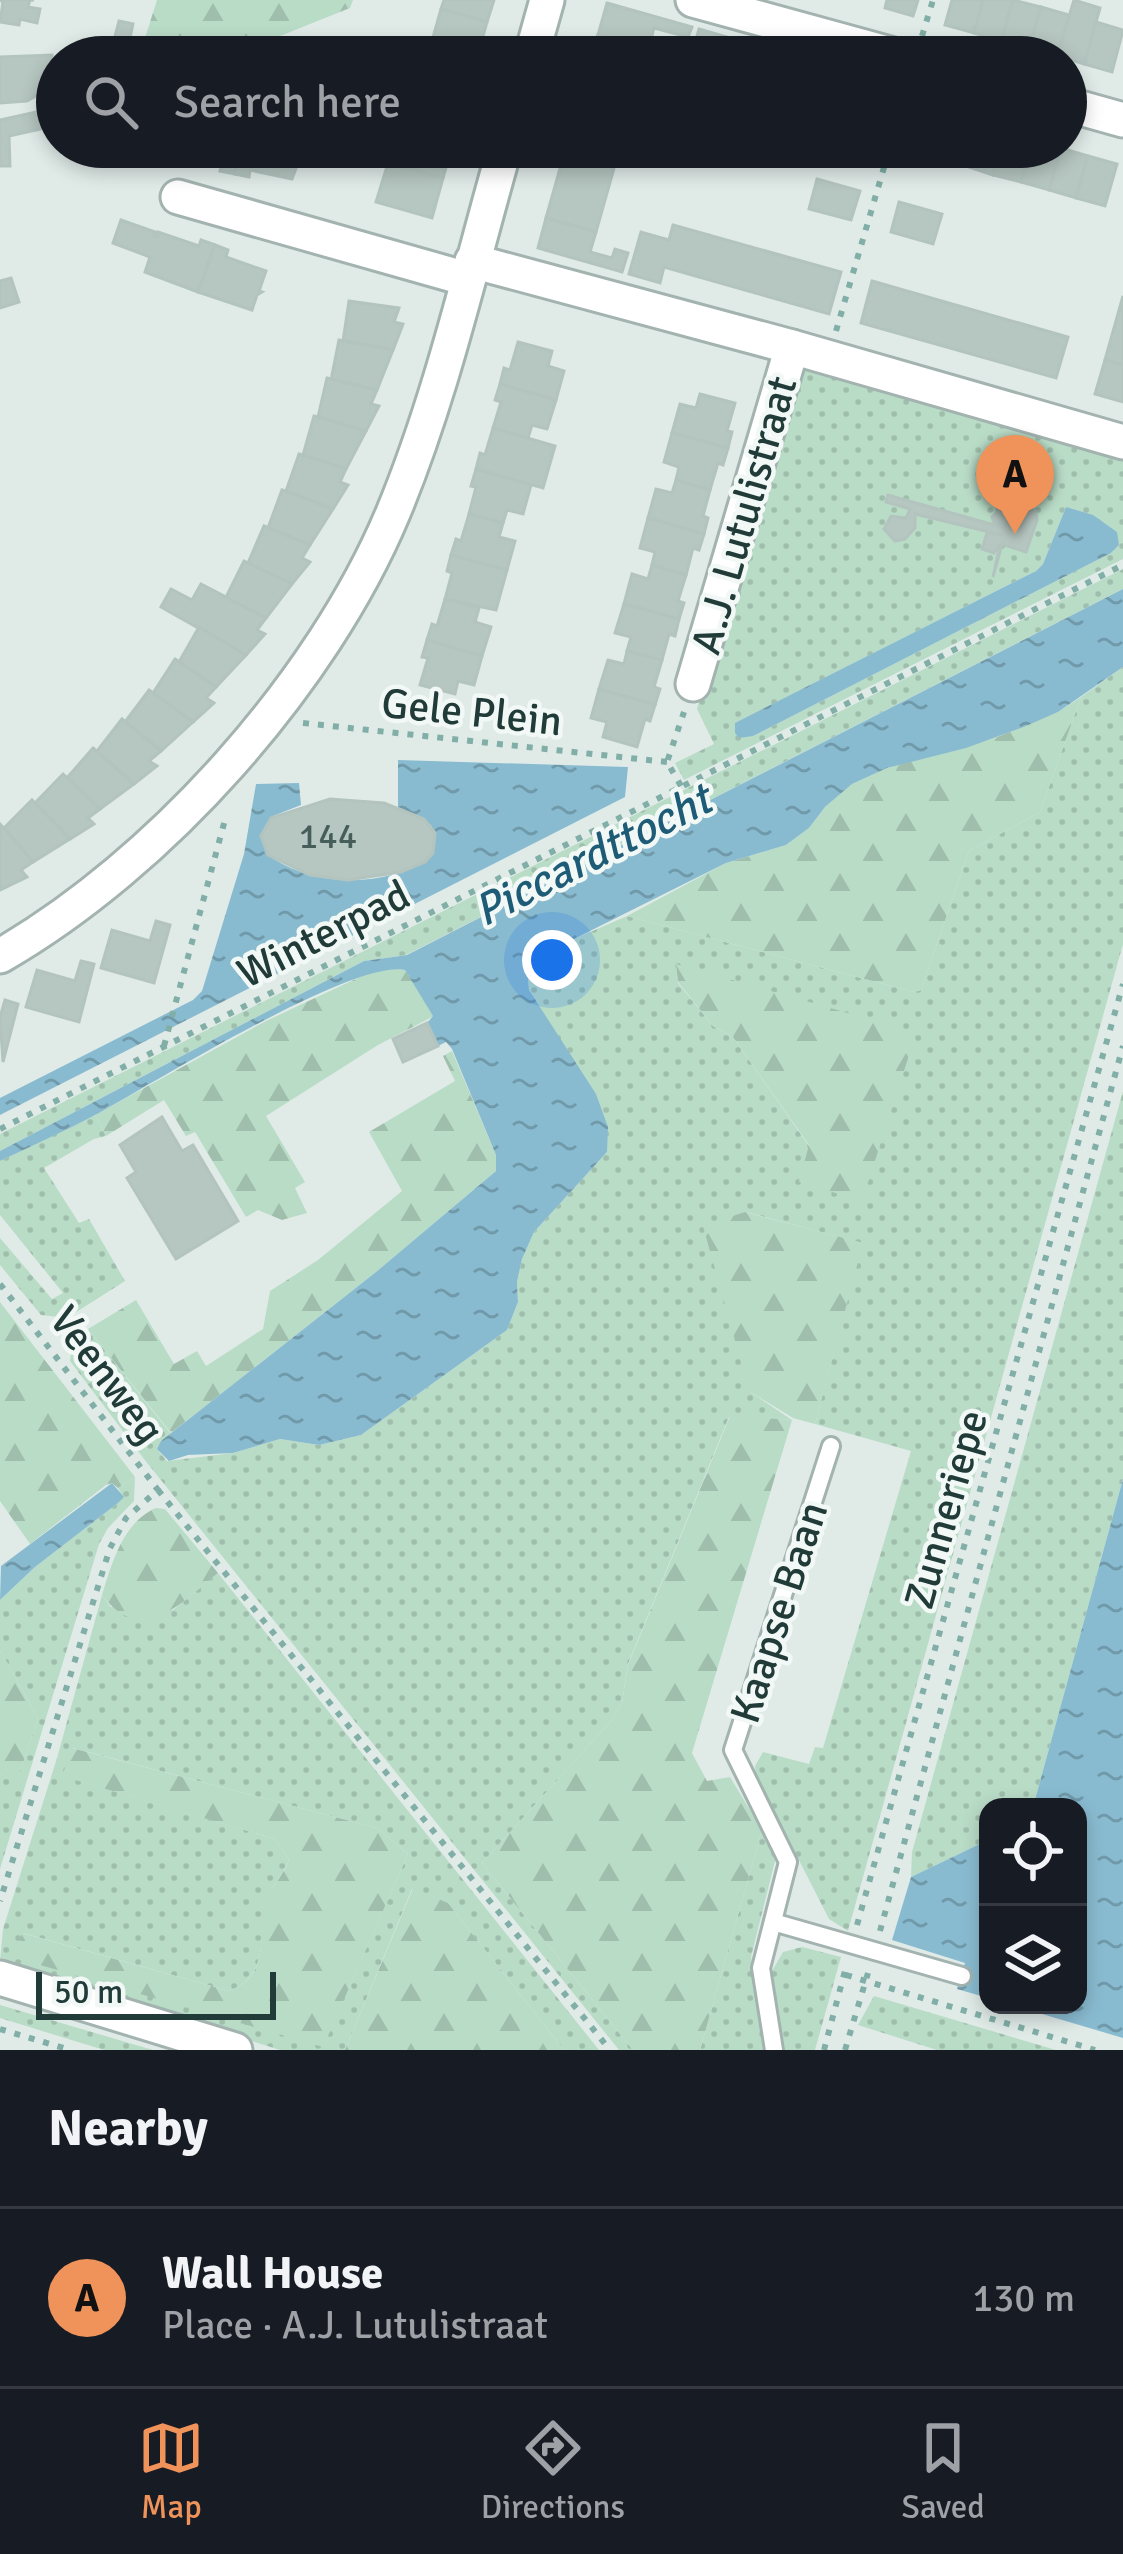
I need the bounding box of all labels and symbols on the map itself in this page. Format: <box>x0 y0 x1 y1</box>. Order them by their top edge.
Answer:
street label: A.J. Lutulistraat <box>680 371 808 660</box>
pin: A <box>976 435 1054 534</box>
street label: Gele Plein <box>379 678 565 747</box>
water label: Piccardttocht <box>465 770 725 939</box>
house number: 144 <box>299 814 357 859</box>
street label: Winterpad <box>229 869 418 999</box>
your location <box>522 930 582 990</box>
street label: Veenweg <box>39 1296 175 1454</box>
street label: Zunneriepe <box>894 1404 999 1615</box>
street label: Kaapse Baan <box>720 1495 839 1729</box>
scale bar <box>36 1966 276 2019</box>

